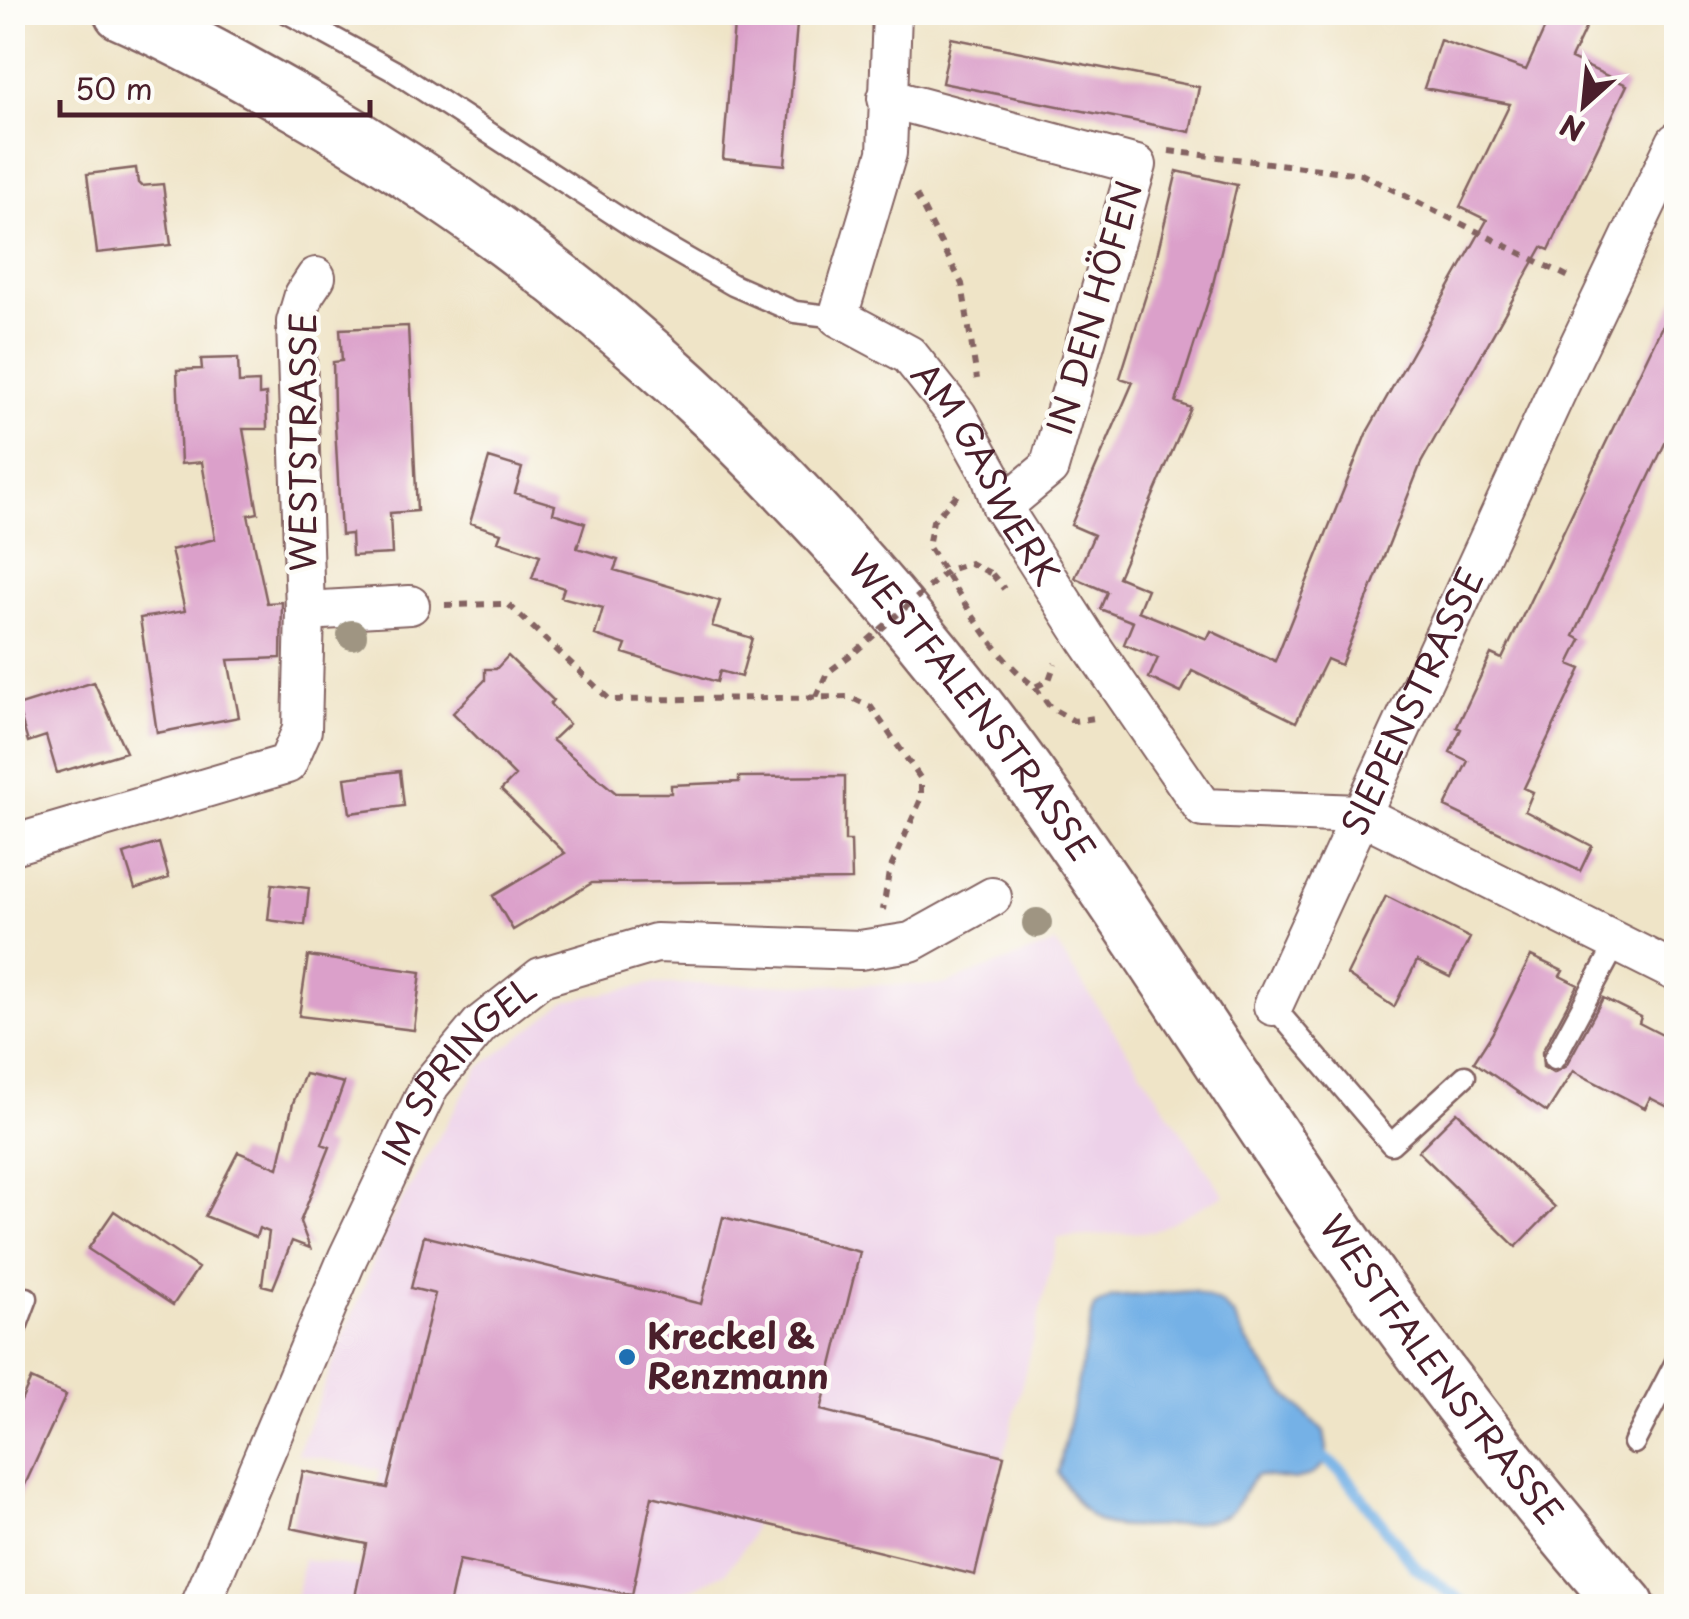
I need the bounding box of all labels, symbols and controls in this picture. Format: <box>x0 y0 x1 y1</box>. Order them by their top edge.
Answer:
scale bar <box>60 55 370 117</box>
north arrow <box>1534 55 1634 155</box>
text: 50 m <box>75 65 153 110</box>
text: N <box>1552 104 1592 153</box>
street label: IN DEN HÖFEN <box>1031 174 1154 440</box>
street label: WESTSTRASSE <box>275 312 328 572</box>
street label: AM GASWERK <box>900 349 1074 595</box>
street label: WESTFALENSTRASSE <box>837 541 1109 871</box>
street label: SIEPENSTRASSE <box>1326 558 1496 843</box>
street label: IM SPRINGEL <box>366 962 546 1174</box>
street label: WESTFALENSTRASSE <box>1308 1203 1577 1535</box>
place label: Kreckel & Renzmann <box>647 1308 829 1401</box>
marker: Kreckel & Renzmann <box>616 1346 638 1368</box>

